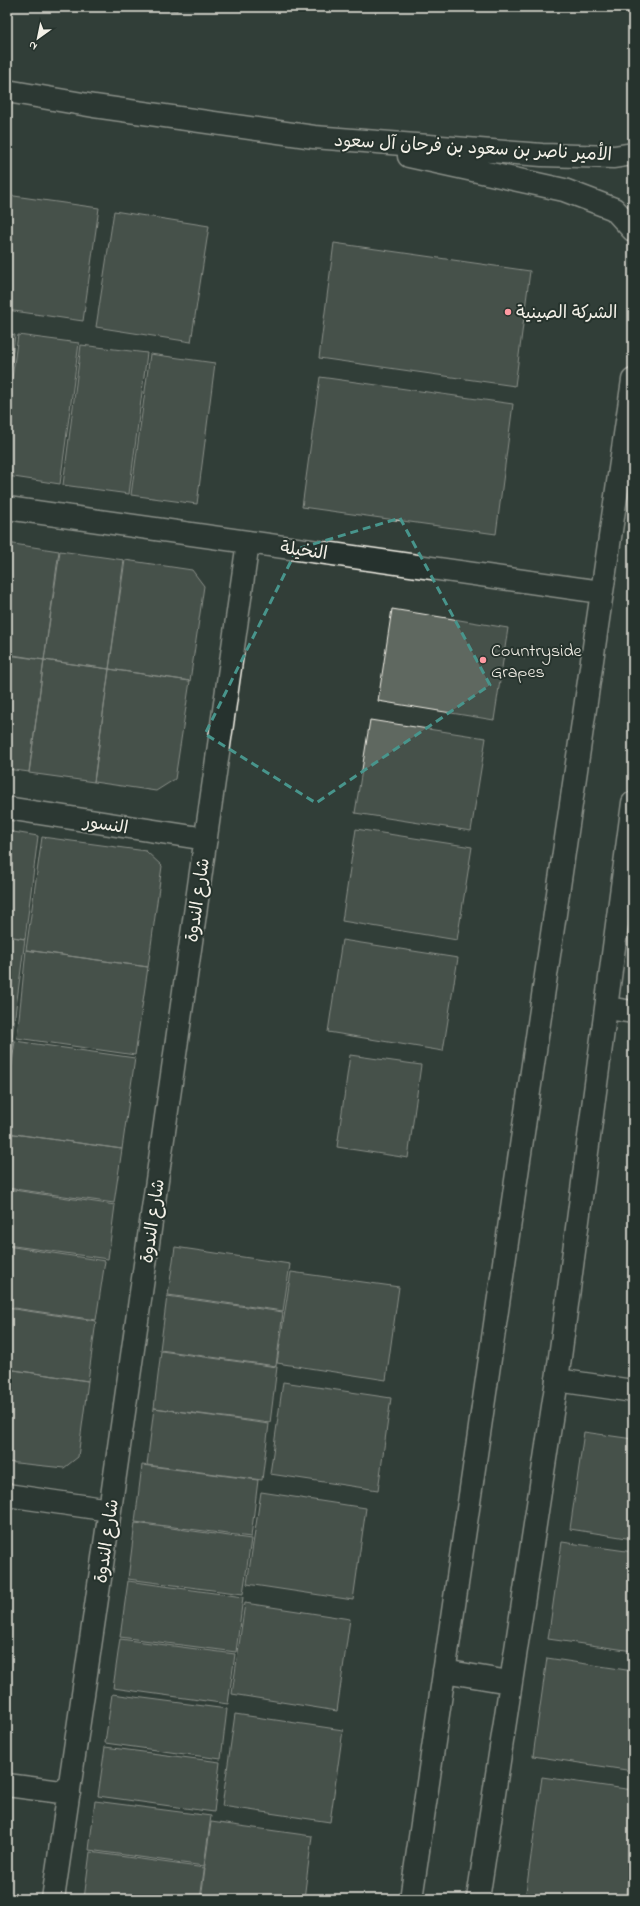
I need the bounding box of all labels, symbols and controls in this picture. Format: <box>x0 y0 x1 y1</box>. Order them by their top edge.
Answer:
north arrow <box>18 18 58 58</box>
text: N <box>26 37 41 54</box>
street label: الأمير ناصر بن سعود بن فرحان آل سعود <box>333 128 613 169</box>
place label: الشركة الصينية <box>516 301 617 327</box>
marker: الشركة الصينية <box>503 307 513 317</box>
street label: النخيلة <box>278 536 329 568</box>
place label: Countryside Grapes <box>491 639 583 686</box>
marker: Countryside Grapes <box>478 655 488 665</box>
street label: النسور <box>80 809 130 842</box>
street label: شارع الندوة <box>180 856 218 944</box>
street label: شارع الندوة <box>135 1177 173 1265</box>
street label: شارع الندوة <box>89 1497 127 1585</box>

